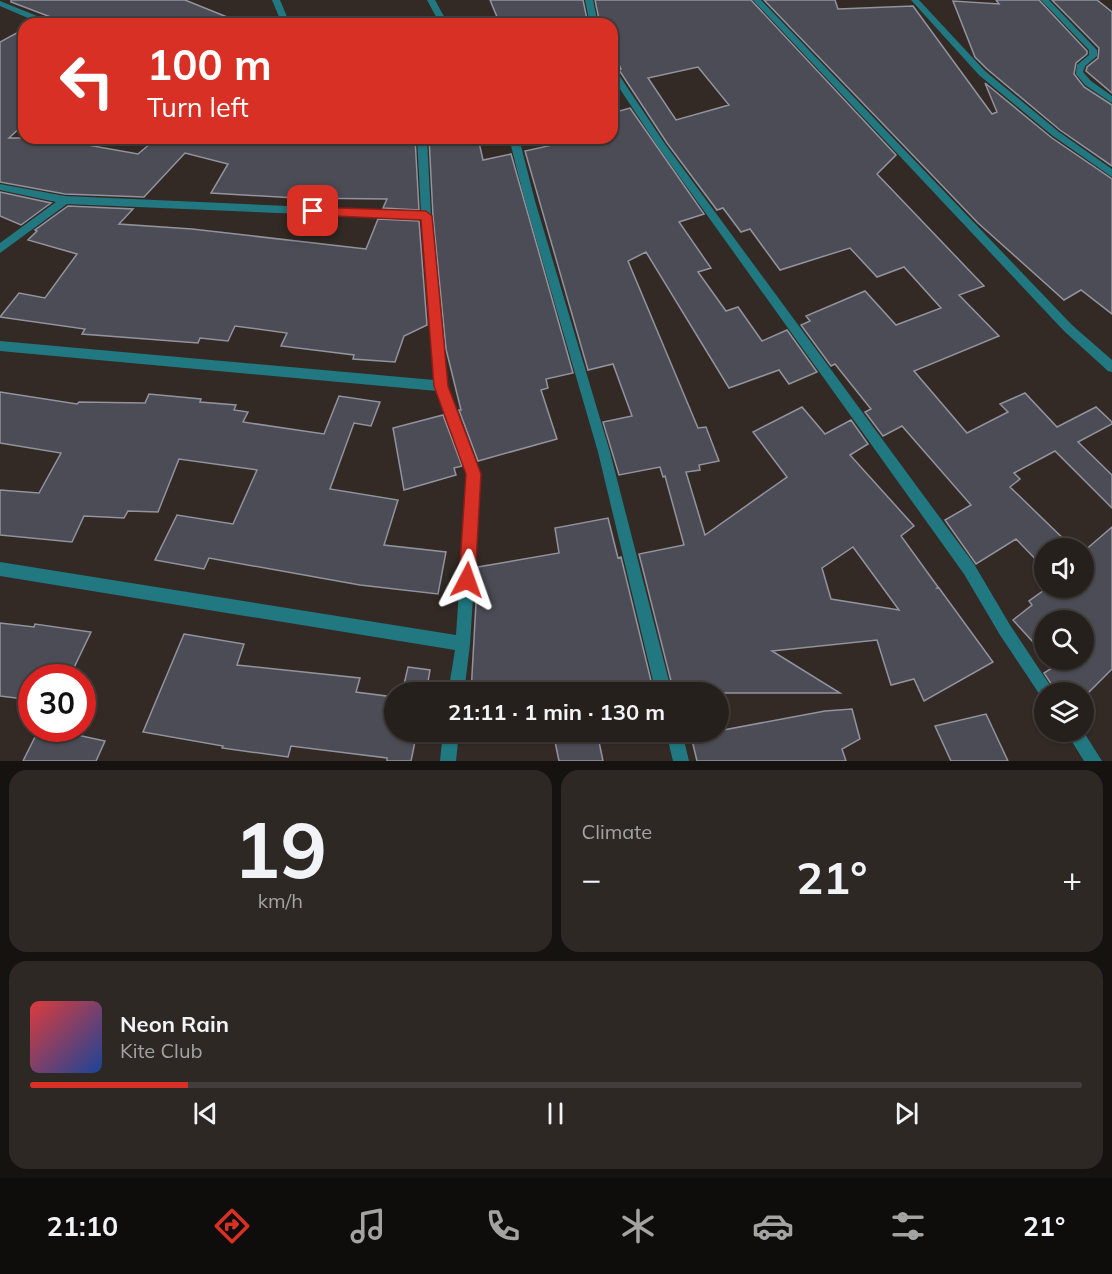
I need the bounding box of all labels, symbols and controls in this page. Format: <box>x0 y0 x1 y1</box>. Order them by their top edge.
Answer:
text: 100 m <box>147 38 272 91</box>
icon: left <box>48 42 126 120</box>
text: Turn left <box>147 90 249 124</box>
pin <box>287 185 338 236</box>
icon: arrive <box>296 194 329 227</box>
map controls <box>1034 538 1094 742</box>
button: sound <box>1034 538 1094 598</box>
position arrow <box>435 548 499 612</box>
button: search <box>1034 610 1094 670</box>
speed limit sign: 30 <box>18 664 96 742</box>
button: layers <box>1034 682 1094 742</box>
text: 21:11 · 1 min · 130 m <box>448 698 665 726</box>
text: 19 <box>233 800 327 898</box>
text: Climate <box>582 819 652 844</box>
text: 21° <box>796 849 867 905</box>
text: − <box>582 858 601 899</box>
text: + <box>1062 858 1082 899</box>
text: km/h <box>258 888 303 913</box>
text: Neon Rain <box>120 1010 229 1038</box>
text: Kite Club <box>120 1038 202 1063</box>
icon: previous <box>189 1097 222 1130</box>
icon: pause <box>539 1097 572 1130</box>
icon: next <box>890 1097 923 1130</box>
icon: directions <box>211 1205 253 1247</box>
icon: music <box>347 1205 389 1247</box>
icon: phone <box>482 1205 524 1247</box>
icon: climate <box>617 1205 659 1247</box>
icon: car <box>752 1205 794 1247</box>
icon: filters <box>887 1205 929 1247</box>
text: 21:10 <box>47 1209 118 1243</box>
text: 21° <box>1023 1209 1065 1243</box>

